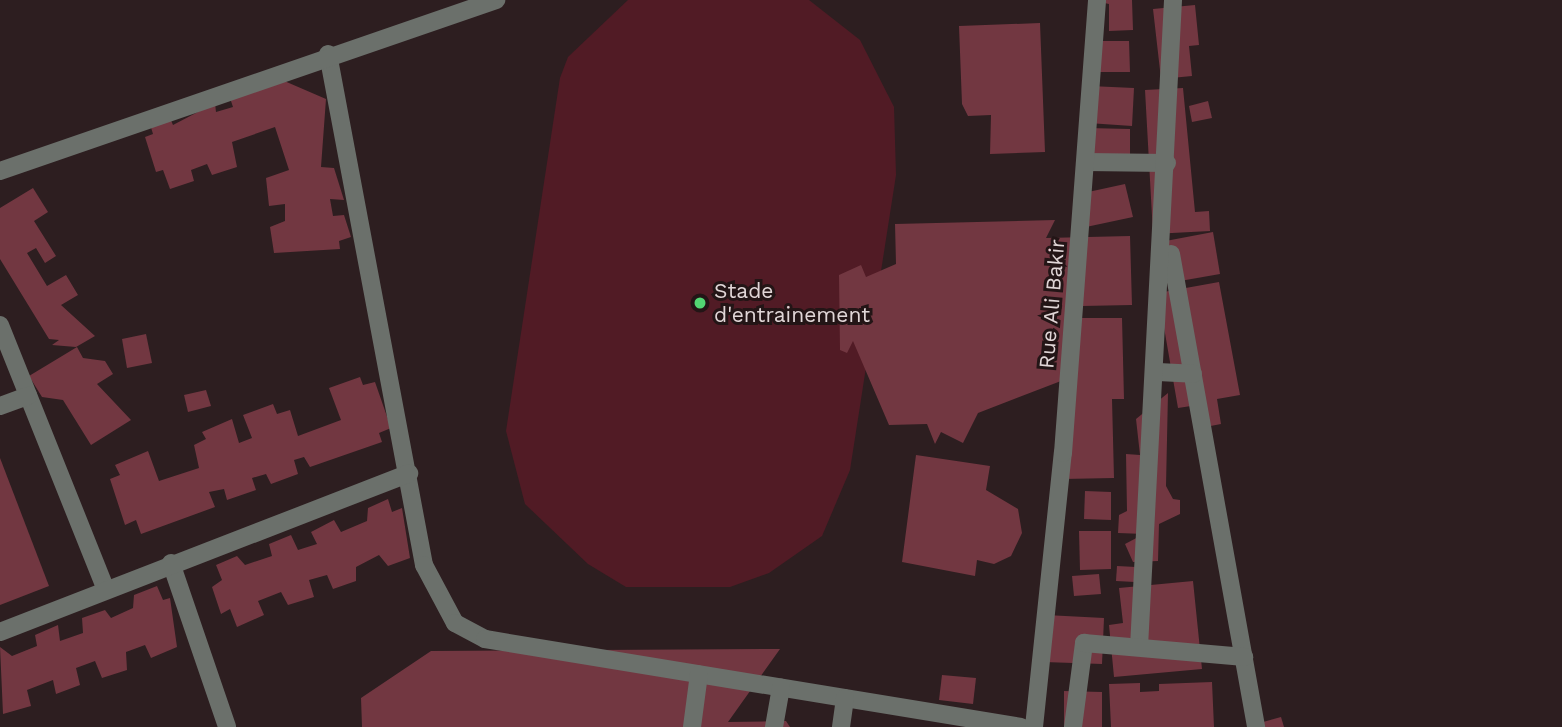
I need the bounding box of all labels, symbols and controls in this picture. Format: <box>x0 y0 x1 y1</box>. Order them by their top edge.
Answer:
street label: Rue Ali Bakir <box>1034 238 1070 370</box>
place label: Stade d'entrainement <box>714 278 870 328</box>
marker: Stade d'entrainement <box>692 295 708 311</box>

